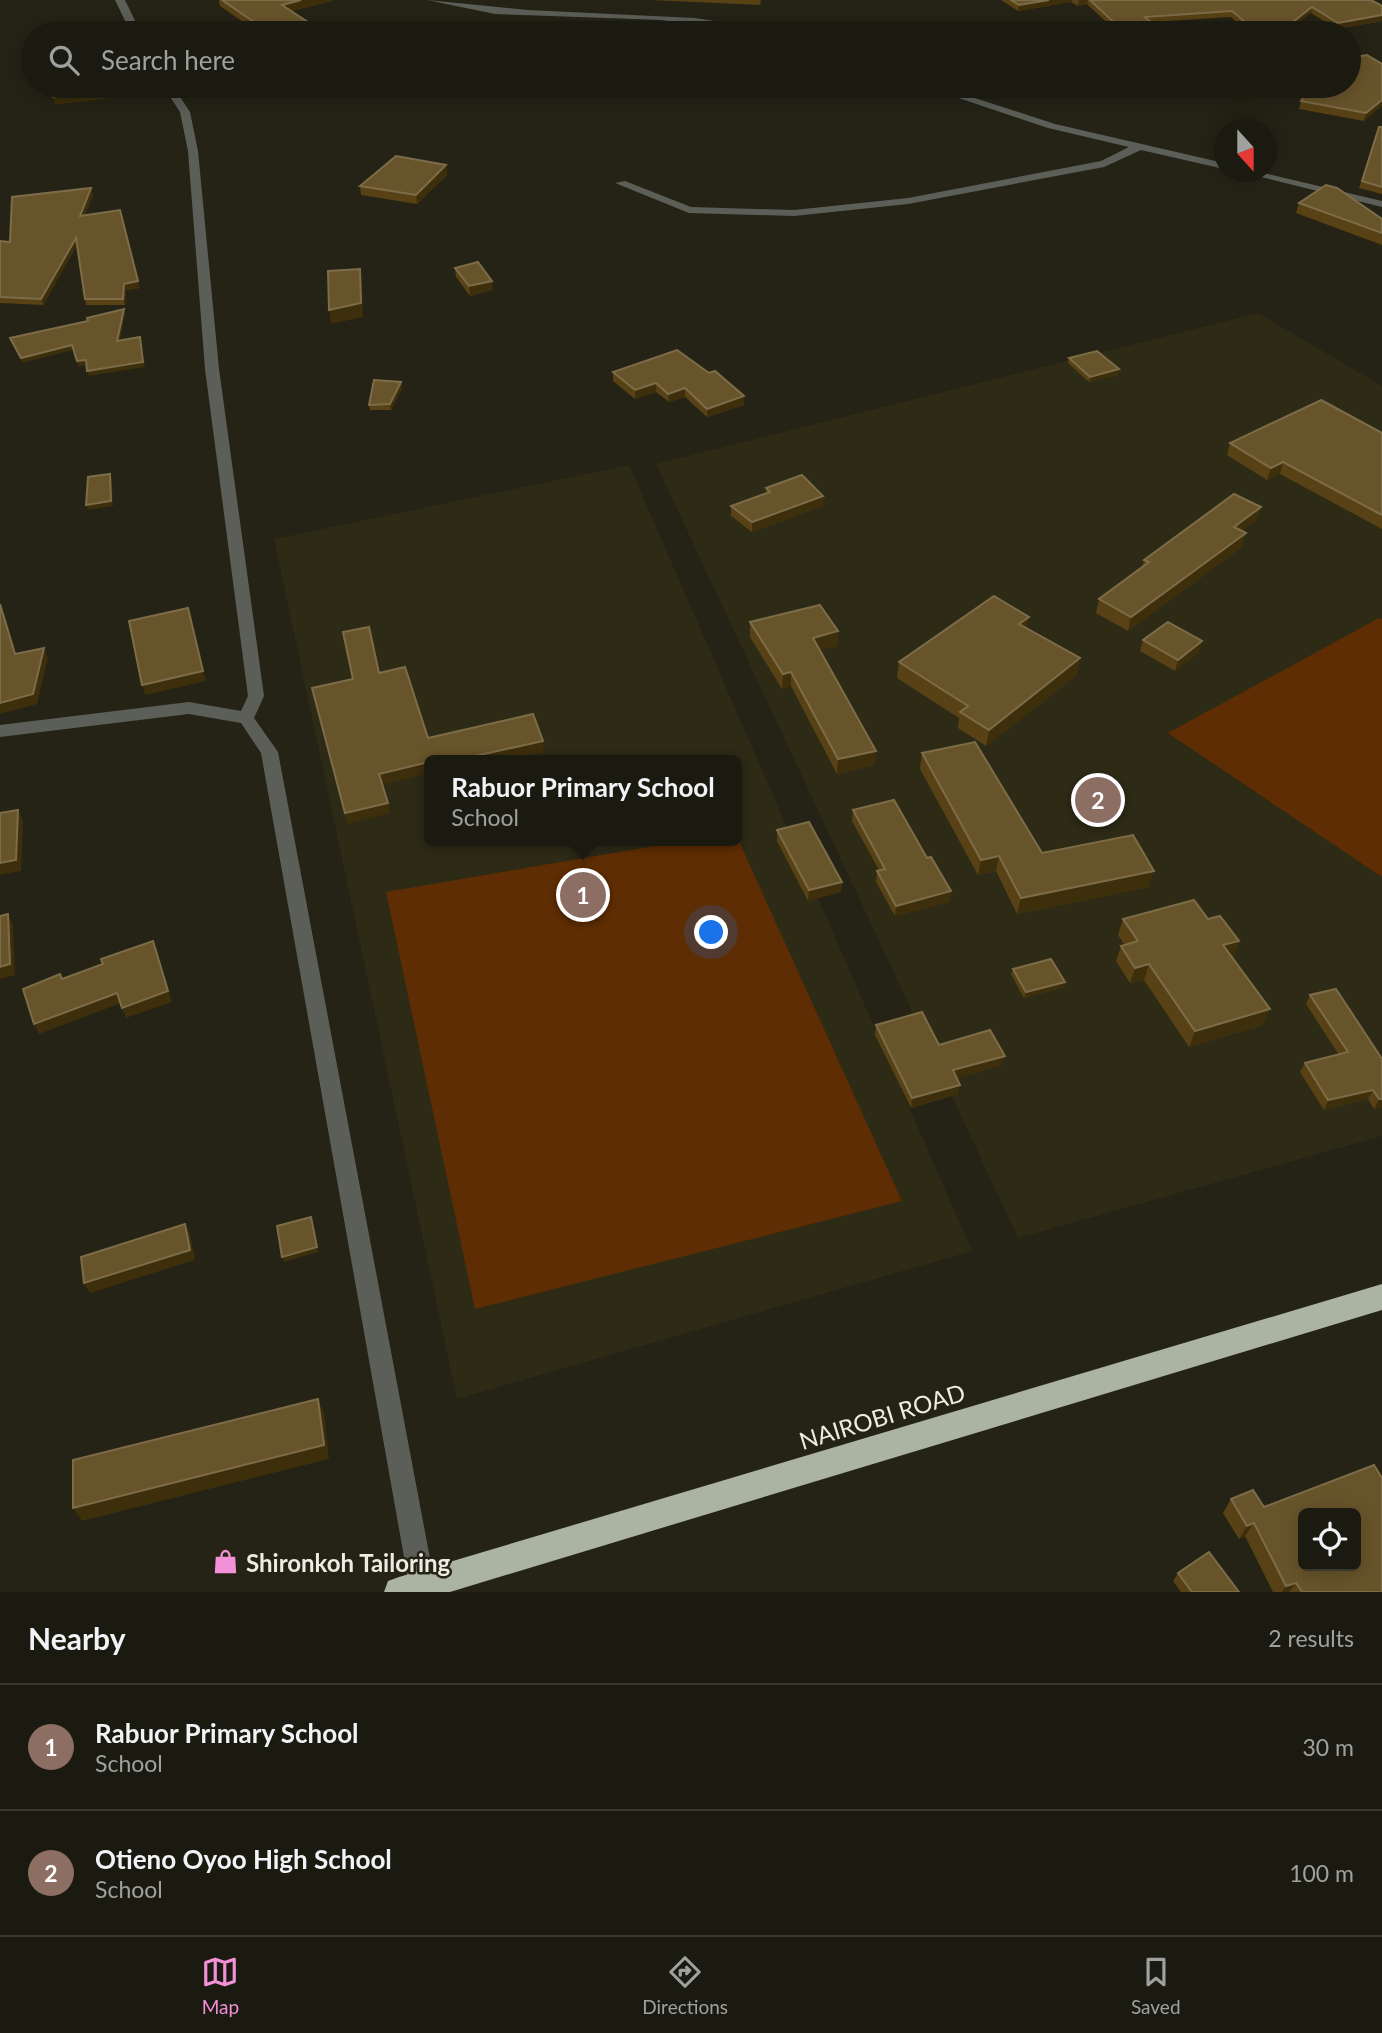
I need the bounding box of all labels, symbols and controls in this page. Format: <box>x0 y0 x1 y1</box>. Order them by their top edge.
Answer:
search box <box>21 21 1361 98</box>
icon: search <box>45 41 83 79</box>
text: Search here <box>101 44 235 76</box>
north arrow <box>1214 119 1277 182</box>
popup <box>424 755 742 846</box>
text: Rabuor Primary School <box>451 771 715 803</box>
pin: 2 <box>1075 774 1121 826</box>
text: School <box>451 803 519 831</box>
pin: 1 <box>560 869 606 921</box>
your location <box>694 915 728 949</box>
street label: NAIROBI ROAD <box>796 1377 968 1455</box>
map controls <box>1298 1508 1361 1571</box>
button: locate <box>1298 1508 1361 1571</box>
shop icon: Shironkoh Tailoring <box>212 1548 240 1576</box>
place label: Shironkoh Tailoring <box>246 1548 451 1577</box>
text: Nearby <box>28 1620 126 1656</box>
text: 2 results <box>1268 1624 1354 1652</box>
text: Rabuor Primary School <box>95 1717 359 1749</box>
text: 1 <box>44 1733 58 1761</box>
text: 30 m <box>1303 1733 1354 1761</box>
text: School <box>95 1749 163 1777</box>
text: Otieno Oyoo High School <box>95 1843 392 1875</box>
text: 2 <box>44 1859 58 1887</box>
text: 100 m <box>1289 1859 1354 1887</box>
text: School <box>95 1875 163 1903</box>
tab: Map <box>201 1953 239 2018</box>
tab: Directions <box>642 1953 728 2018</box>
tab: Saved <box>1131 1953 1181 2018</box>

